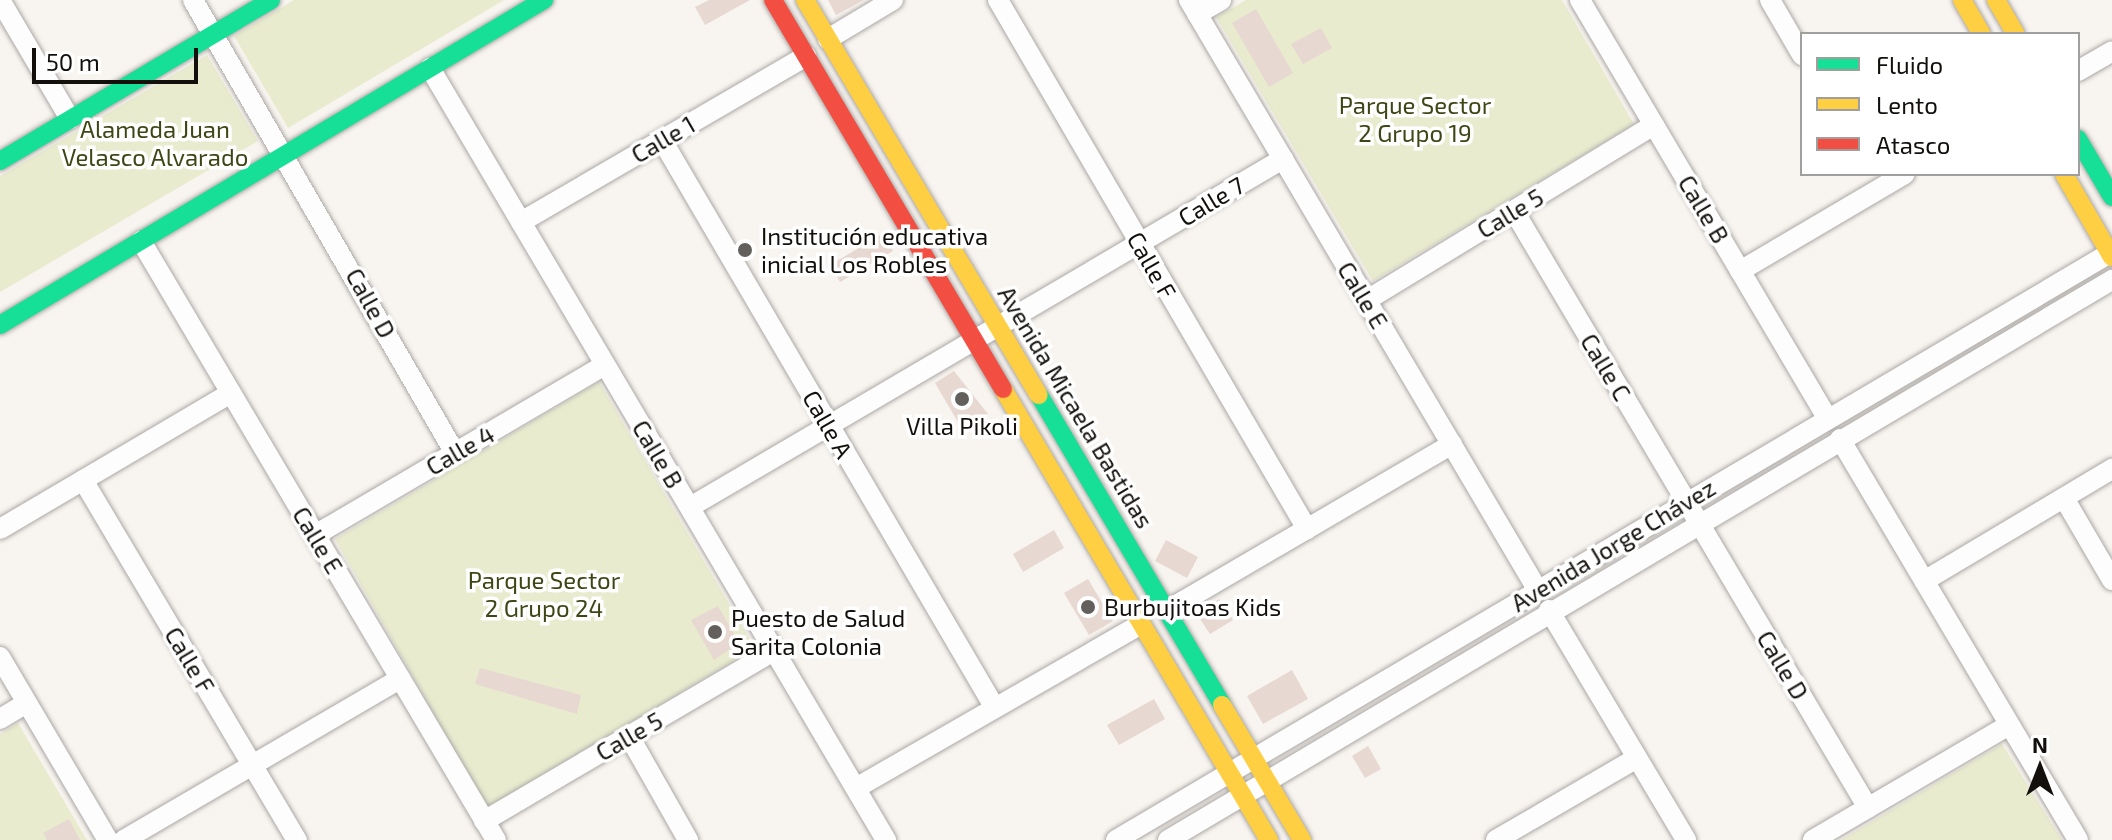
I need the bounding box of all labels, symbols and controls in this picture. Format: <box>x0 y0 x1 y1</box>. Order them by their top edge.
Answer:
scale bar <box>36 32 202 82</box>
legend <box>1800 32 2080 176</box>
text: 50 m <box>46 47 100 76</box>
text: Fluido <box>1876 50 1943 79</box>
text: Lento <box>1876 90 1938 119</box>
park label: Parque Sector 2 Grupo 19 <box>1339 91 1491 147</box>
street label: Calle 1 <box>626 109 700 169</box>
park label: Alameda Juan Velasco Alvarado <box>61 115 249 171</box>
text: Atasco <box>1876 130 1950 159</box>
street label: Calle 7 <box>1173 170 1249 232</box>
street label: Calle B <box>1673 170 1735 248</box>
street label: Calle 5 <box>1472 182 1548 244</box>
place label: Institución educativa inicial Los Robles <box>761 222 988 278</box>
street label: Calle F <box>1121 226 1183 304</box>
marker: Institución educativa inicial Los Robles <box>736 241 754 259</box>
street label: Calle E <box>1332 256 1394 334</box>
street label: Calle D <box>340 263 402 343</box>
street label: Avenida Micaela Bastidas <box>992 281 1160 533</box>
street label: Calle C <box>1575 328 1637 406</box>
street label: Calle A <box>797 385 859 463</box>
marker: Villa Pikoli <box>953 390 971 408</box>
place label: Villa Pikoli <box>906 412 1018 440</box>
street label: Calle B <box>627 415 689 493</box>
street label: Calle 4 <box>421 419 499 481</box>
street label: Avenida Jorge Chávez <box>1506 473 1720 617</box>
street label: Calle E <box>287 501 349 579</box>
park label: Parque Sector 2 Grupo 24 <box>468 566 620 622</box>
place label: Burbujitoas Kids <box>1104 593 1281 621</box>
marker: Burbujitoas Kids <box>1079 598 1097 616</box>
place label: Puesto de Salud Sarita Colonia <box>731 604 905 660</box>
street label: Calle F <box>159 622 221 698</box>
marker: Puesto de Salud Sarita Colonia <box>706 623 724 641</box>
street label: Calle D <box>1751 625 1815 705</box>
street label: Calle 5 <box>591 705 667 767</box>
north arrow <box>2000 728 2080 808</box>
text: N <box>2032 731 2048 757</box>

